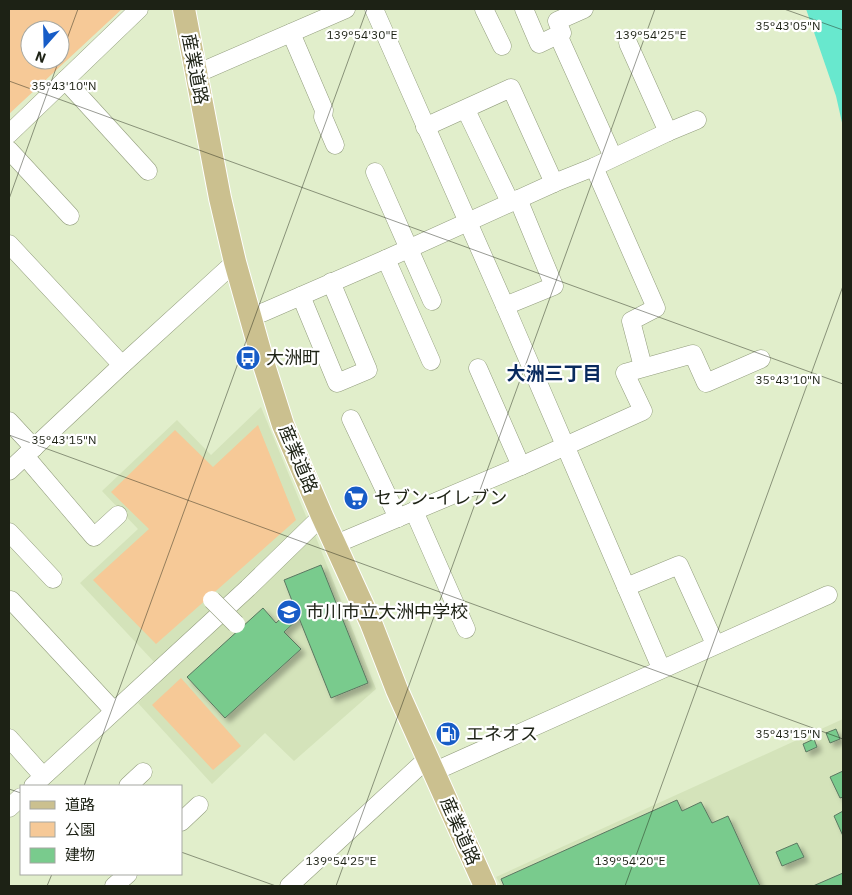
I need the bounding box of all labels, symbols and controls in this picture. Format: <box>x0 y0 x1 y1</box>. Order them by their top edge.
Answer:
text: 35°43'05"N <box>755 18 821 33</box>
north arrow <box>20 20 70 70</box>
text: 139°54'30"E <box>327 27 397 42</box>
text: 139°54'25"E <box>616 27 686 42</box>
street label: 産業道路 <box>177 31 214 106</box>
text: N <box>33 47 48 67</box>
text: 35°43'10"N <box>31 78 97 93</box>
bus stop icon: 大洲町 <box>235 345 261 371</box>
place label: 大洲町 <box>266 346 320 369</box>
district label: 大洲三丁目 <box>506 361 602 385</box>
text: 35°43'10"N <box>755 372 821 387</box>
street label: 産業道路 <box>274 421 323 496</box>
text: 35°43'15"N <box>31 432 97 447</box>
supermarket icon: セブン-イレブン <box>343 485 369 511</box>
place label: セブン-イレブン <box>374 486 507 509</box>
school or university icon: 市川市立大洲中学校 <box>276 599 302 625</box>
place label: 市川市立大洲中学校 <box>306 600 468 623</box>
fuel station icon: エネオス <box>435 721 461 747</box>
place label: エネオス <box>466 722 538 745</box>
text: 35°43'15"N <box>755 726 821 741</box>
legend <box>20 785 182 875</box>
street label: 産業道路 <box>435 793 486 868</box>
text: 道路 <box>65 795 95 814</box>
text: 公園 <box>65 820 95 839</box>
text: 建物 <box>65 845 95 864</box>
text: 139°54'25"E <box>306 853 376 868</box>
text: 139°54'20"E <box>595 853 665 868</box>

